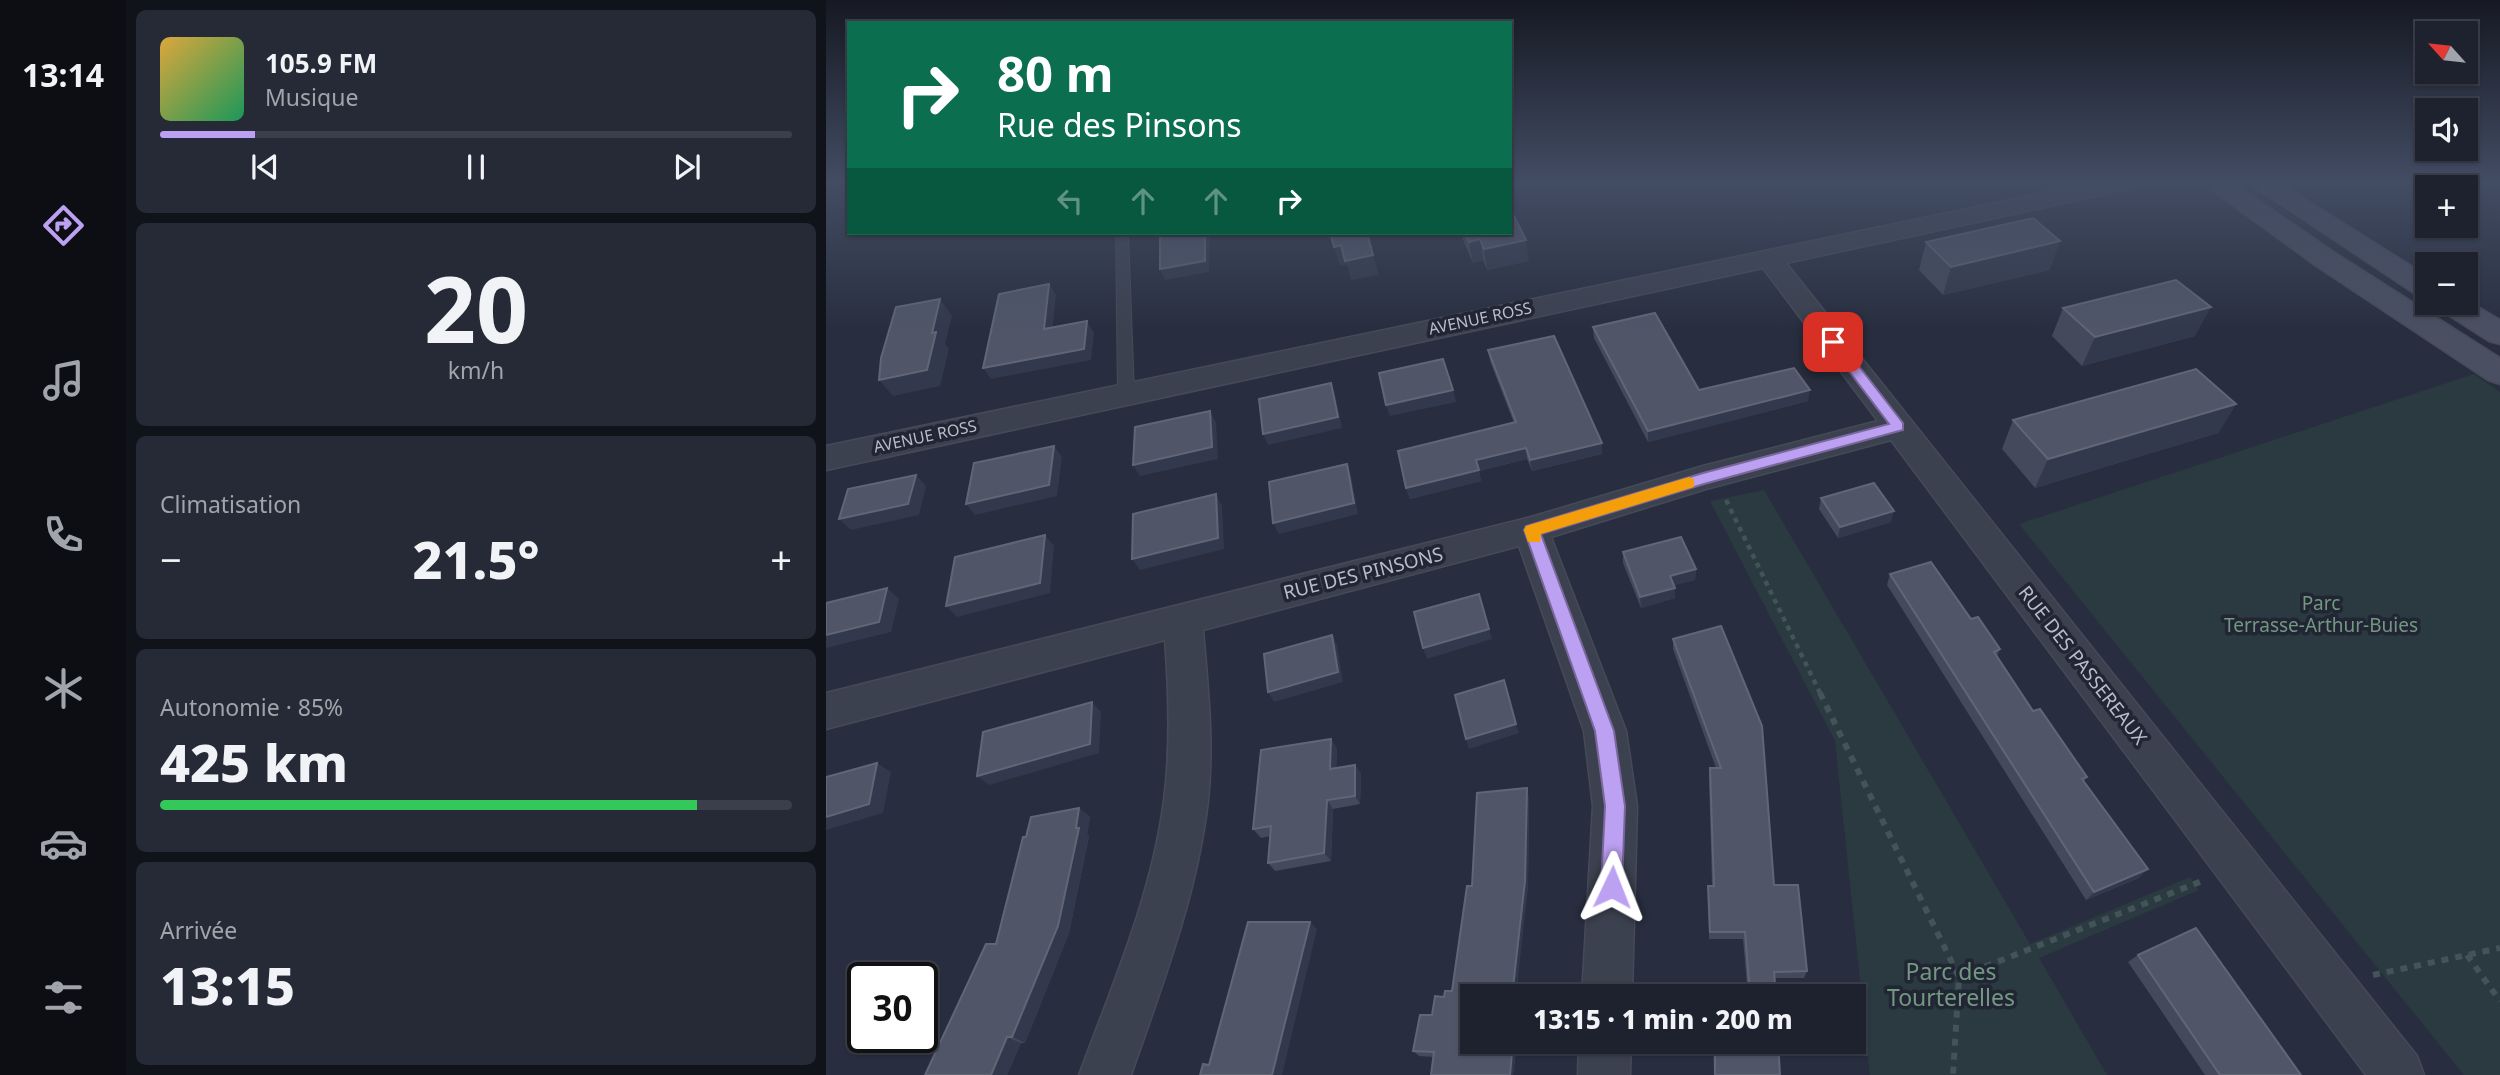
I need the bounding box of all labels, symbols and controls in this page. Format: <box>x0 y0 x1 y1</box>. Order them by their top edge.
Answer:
north arrow <box>2415 21 2478 84</box>
map controls <box>2415 21 2478 315</box>
text: 80 m <box>997 40 1114 106</box>
text: 105.9 FM <box>265 45 377 81</box>
icon: right <box>882 49 973 140</box>
text: 13:14 <box>22 53 104 96</box>
text: Musique <box>265 81 358 113</box>
button: sound <box>2415 98 2478 161</box>
text: Rue des Pinsons <box>997 103 1242 146</box>
icon: previous <box>246 148 284 186</box>
icon: pause <box>457 148 495 186</box>
icon: next <box>668 148 706 186</box>
button: + <box>2415 175 2478 238</box>
icon: left <box>1051 182 1089 220</box>
icon: ahead <box>1124 182 1162 220</box>
icon: ahead <box>1197 182 1235 220</box>
icon: right <box>1270 182 1308 220</box>
icon: directions <box>39 201 88 250</box>
text: 20 <box>424 246 528 370</box>
button: − <box>2415 252 2478 315</box>
street label: AVENUE ROSS <box>1426 296 1534 340</box>
pin <box>1803 312 1863 372</box>
icon: arrive <box>1814 323 1852 361</box>
text: km/h <box>448 354 504 386</box>
icon: music <box>39 356 88 405</box>
street label: AVENUE ROSS <box>871 414 979 458</box>
text: Climatisation <box>160 488 301 520</box>
icon: phone <box>39 510 88 559</box>
text: 21.5° <box>413 523 539 594</box>
text: − <box>160 533 182 585</box>
text: + <box>770 533 792 585</box>
street label: RUE DES PINSONS <box>1281 541 1445 605</box>
street label: RUE DES PASSEREAUX <box>2013 580 2154 750</box>
park label: Parc Terrasse-Arthur-Buies <box>2224 590 2418 638</box>
icon: climate <box>39 664 88 713</box>
text: Autonomie · 85% <box>160 691 343 723</box>
text: 425 km <box>160 726 348 797</box>
icon: car <box>39 819 88 868</box>
position arrow <box>1575 850 1649 924</box>
text: Arrivée <box>160 914 237 946</box>
text: 13:15 <box>160 949 295 1020</box>
park label: Parc des Tourterelles <box>1887 955 2015 1013</box>
speed limit sign: 30 <box>847 962 938 1053</box>
icon: filters <box>39 973 88 1022</box>
text: 13:15 · 1 min · 200 m <box>1533 1001 1793 1037</box>

